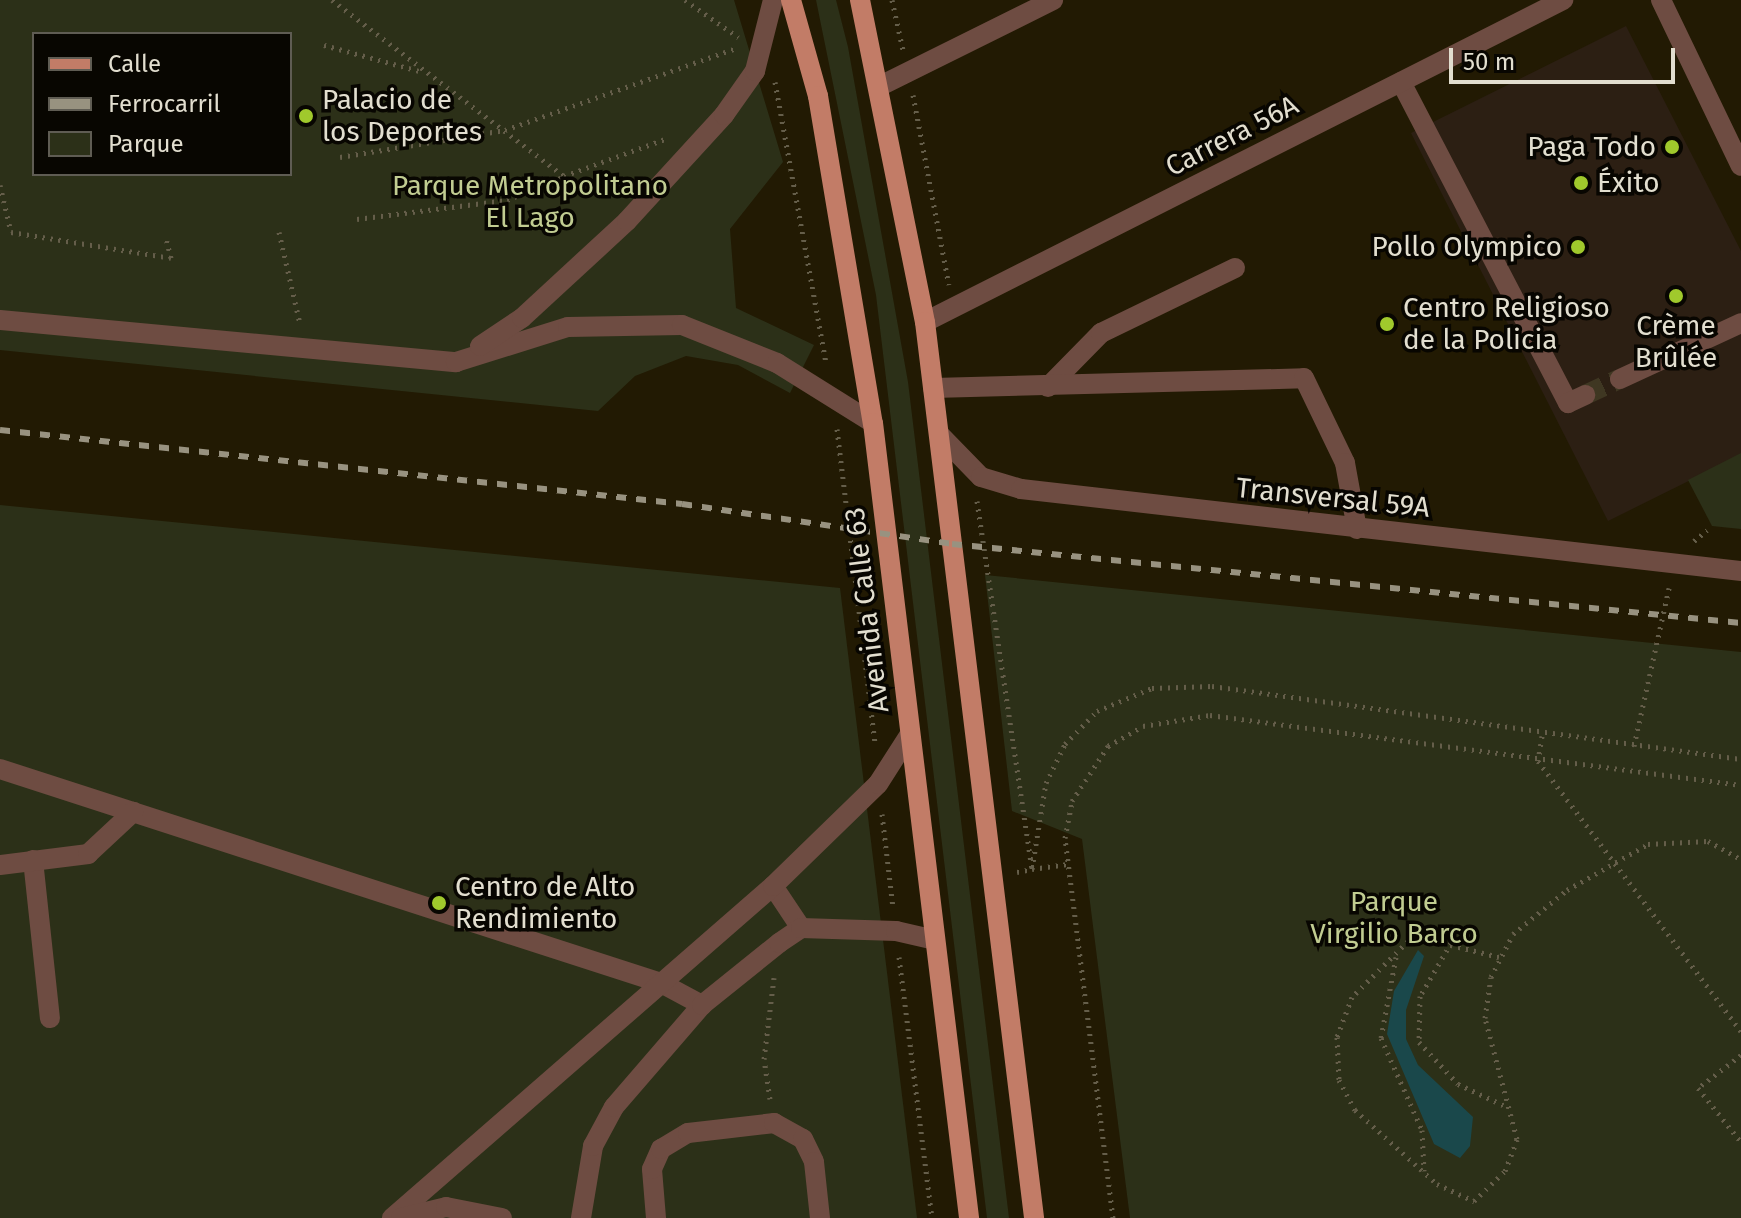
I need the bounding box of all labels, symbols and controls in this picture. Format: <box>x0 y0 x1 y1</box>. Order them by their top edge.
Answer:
legend <box>32 32 292 176</box>
scale bar <box>1453 32 1679 82</box>
text: 50 m <box>1463 48 1515 76</box>
text: Calle <box>108 50 161 78</box>
place label: Palacio de los Deportes <box>322 83 482 149</box>
street label: Carrera 56A <box>1160 88 1304 184</box>
text: Ferrocarril <box>108 90 220 118</box>
marker: Palacio de los Deportes <box>297 107 315 125</box>
text: Parque <box>108 130 184 158</box>
place label: Paga Todo <box>1527 130 1656 164</box>
marker: Paga Todo <box>1663 138 1681 156</box>
place label: Éxito <box>1597 166 1659 200</box>
park label: Parque Metropolitano El Lago <box>392 169 668 235</box>
marker: Éxito <box>1572 174 1590 192</box>
place label: Pollo Olympico <box>1371 230 1562 264</box>
marker: Pollo Olympico <box>1569 238 1587 256</box>
marker: Crème Brûlée <box>1667 287 1685 305</box>
place label: Centro Religioso de la Policia <box>1403 291 1610 357</box>
place label: Crème Brûlée <box>1635 309 1717 375</box>
marker: Centro Religioso de la Policia <box>1378 315 1396 333</box>
street label: Transversal 59A <box>1235 471 1431 525</box>
street label: Avenida Calle 63 <box>838 505 896 715</box>
place label: Centro de Alto Rendimiento <box>455 870 635 936</box>
park label: Parque Virgilio Barco <box>1310 885 1478 951</box>
marker: Centro de Alto Rendimiento <box>430 894 448 912</box>

